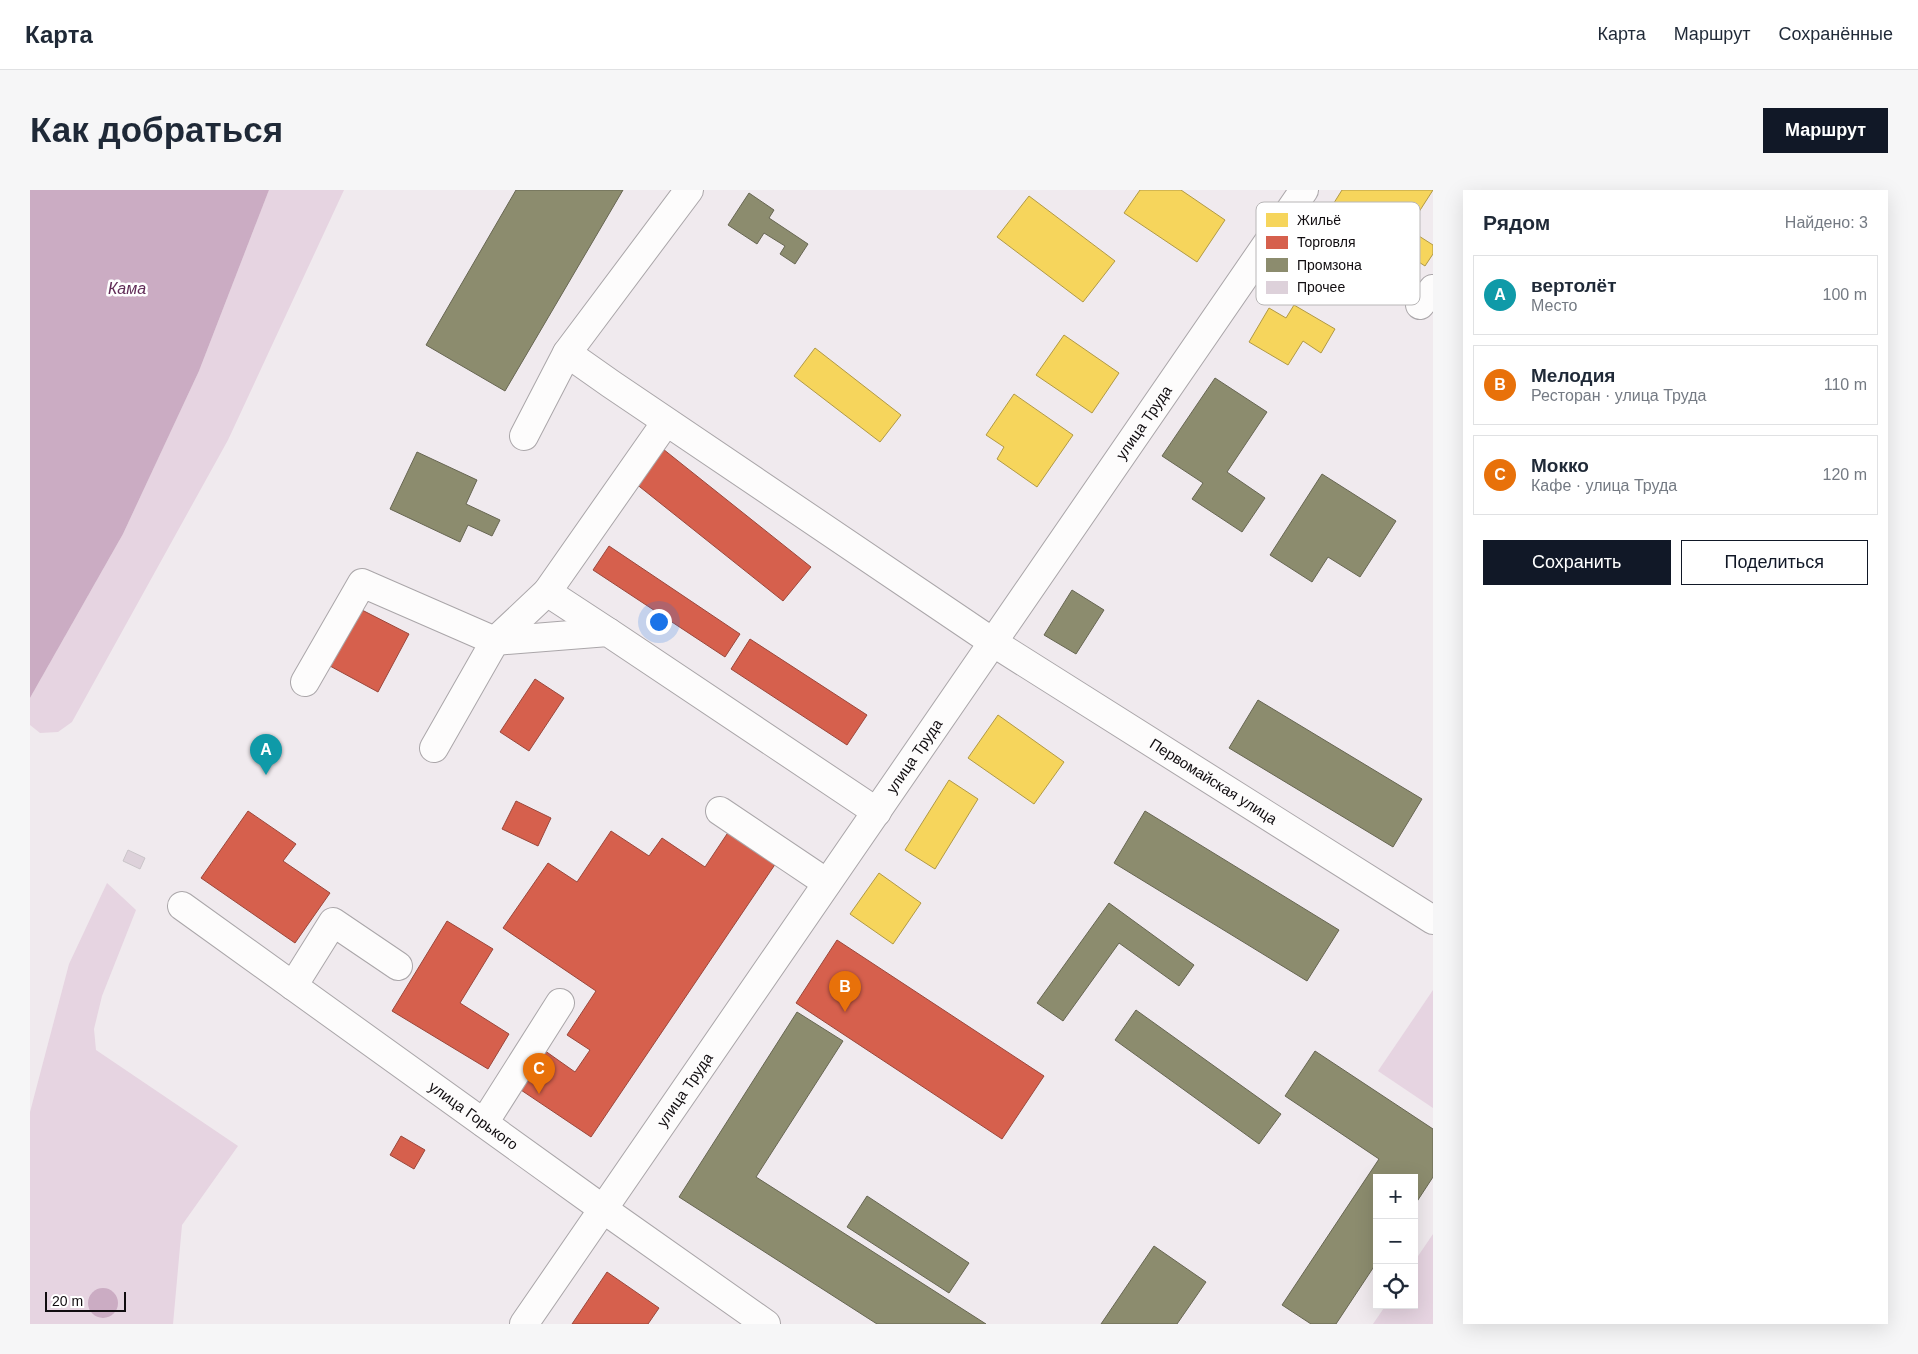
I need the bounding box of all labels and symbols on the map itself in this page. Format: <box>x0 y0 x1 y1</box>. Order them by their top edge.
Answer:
legend <box>1256 202 1420 305</box>
text: Жильё <box>1297 212 1341 228</box>
text: Торговля <box>1297 234 1355 250</box>
text: Промзона <box>1297 257 1362 273</box>
text: Прочее <box>1297 279 1345 295</box>
water label: Кама <box>108 280 146 297</box>
street label: улица Труда <box>1112 382 1175 463</box>
your location <box>646 609 672 635</box>
street label: улица Труда <box>883 715 946 796</box>
pin: A <box>250 734 282 775</box>
street label: Первомайская улица <box>1147 735 1281 828</box>
pin: B <box>829 971 861 1012</box>
street label: улица Труда <box>653 1049 716 1130</box>
pin: C <box>523 1053 555 1094</box>
street label: улица Горького <box>426 1078 522 1153</box>
scale bar <box>45 1289 126 1312</box>

